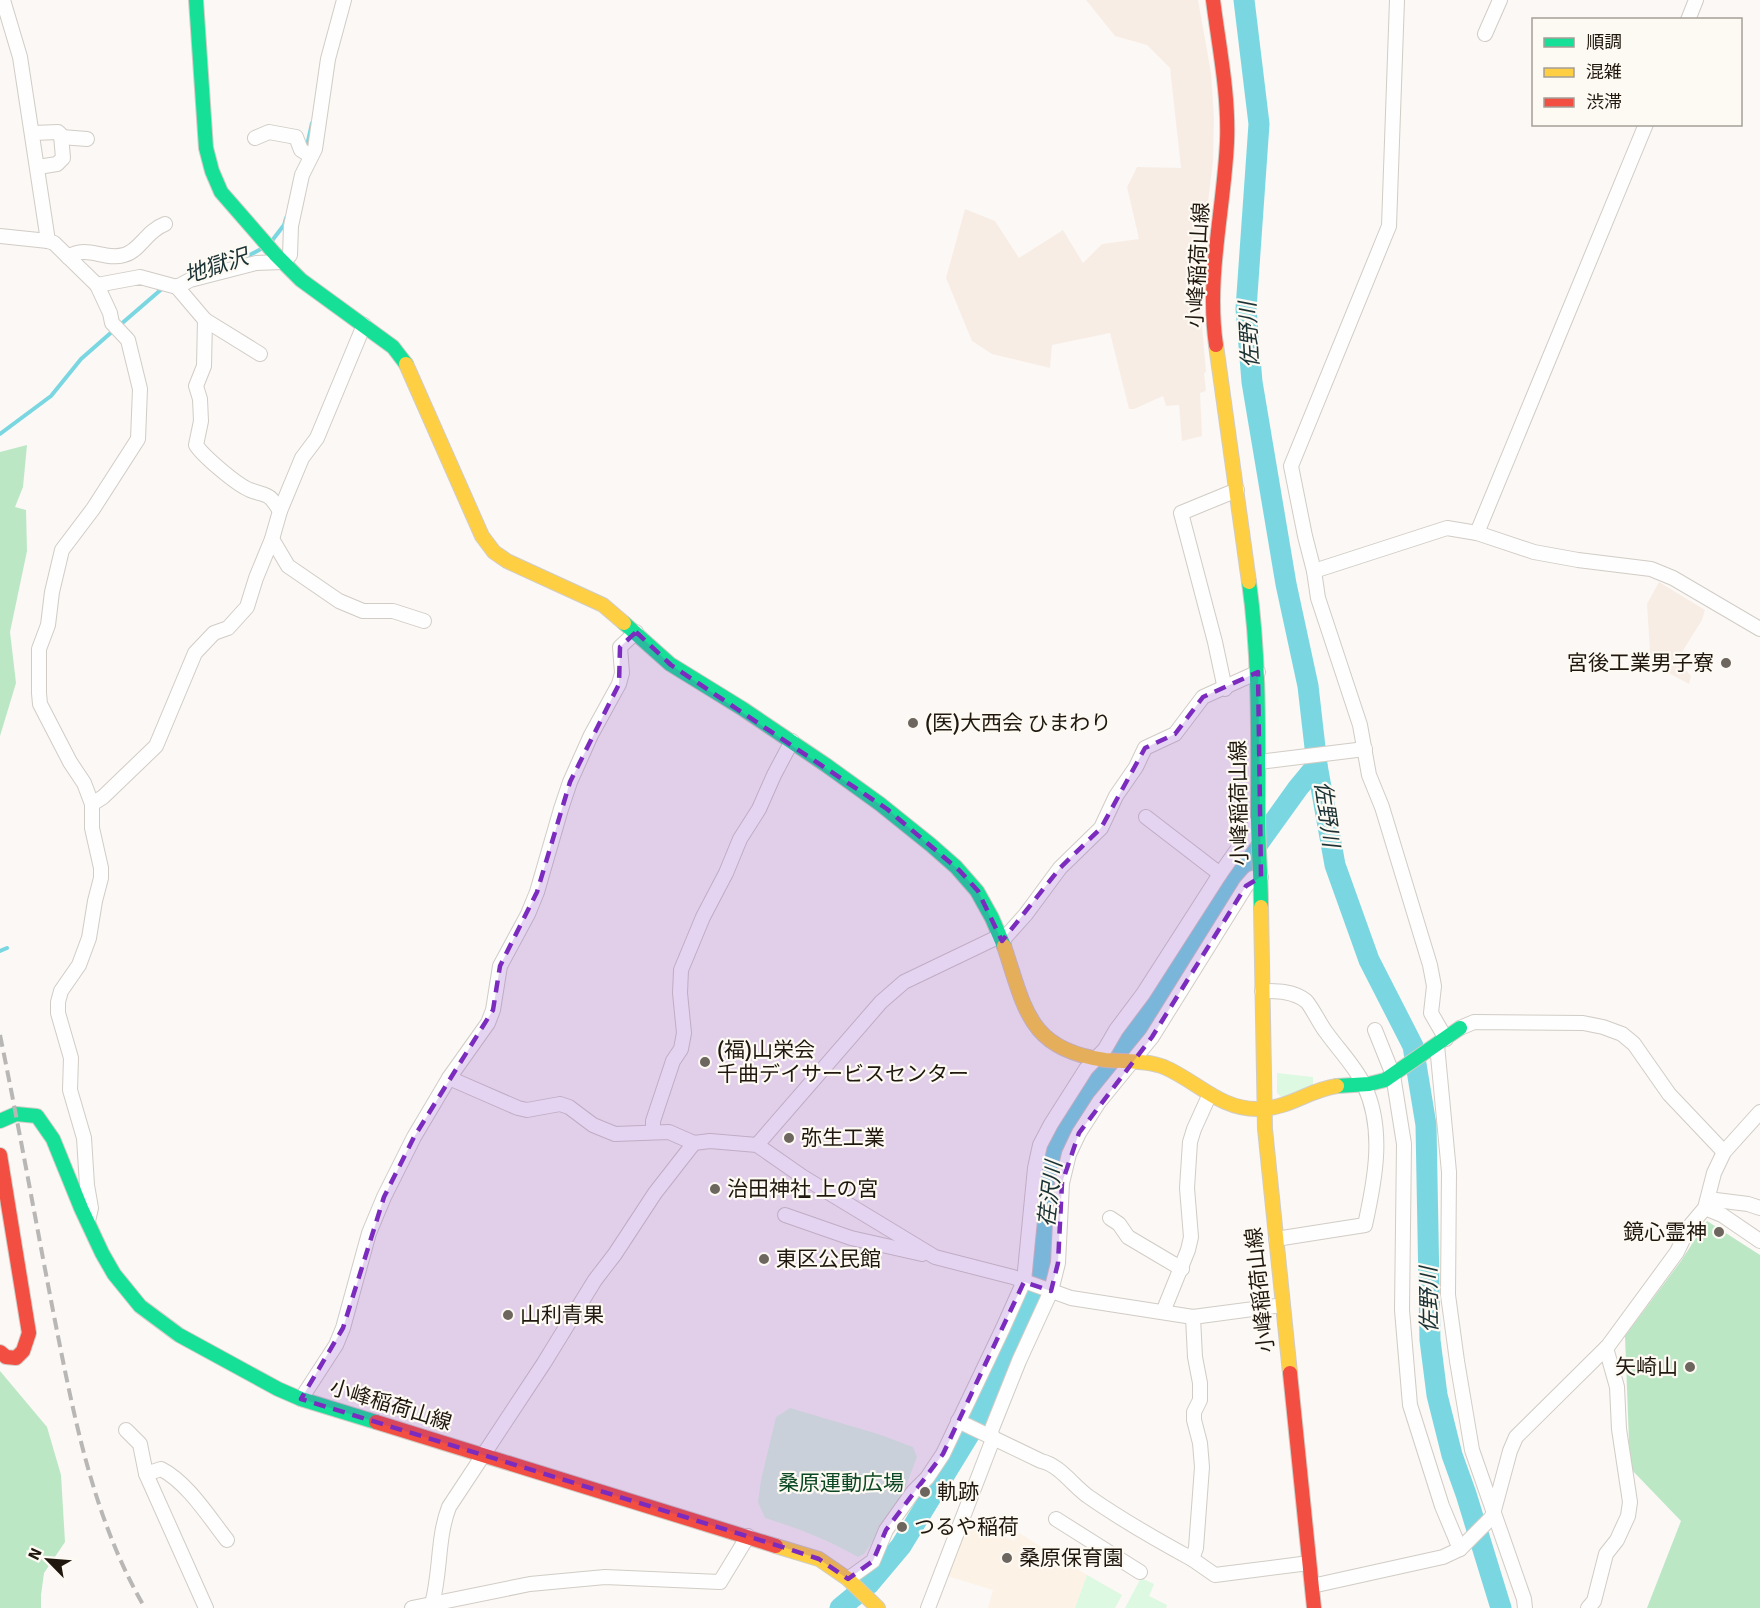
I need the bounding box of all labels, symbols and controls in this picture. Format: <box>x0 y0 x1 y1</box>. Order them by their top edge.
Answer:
legend <box>1532 18 1742 126</box>
text: 順調 <box>1586 31 1622 53</box>
text: 混雑 <box>1586 61 1622 83</box>
text: 渋滞 <box>1586 91 1622 113</box>
street label: 小峰稲荷山線 <box>1182 201 1214 329</box>
water label: 地獄沢 <box>180 242 254 289</box>
water label: 佐野川 <box>1234 299 1264 369</box>
place label: 宮後工業男子寮 <box>1567 650 1714 676</box>
marker: 宮後工業男子寮 <box>1719 656 1733 670</box>
place label: (医)大西会 ひまわり <box>925 710 1112 736</box>
marker: (医)大西会 ひまわり <box>906 716 920 730</box>
street label: 小峰稲荷山線 <box>1225 740 1253 866</box>
water label: 佐野川 <box>1309 779 1345 851</box>
place label: (福)山栄会 千曲デイサービスセンター <box>717 1037 969 1087</box>
marker: (福)山栄会 千曲デイサービスセンター <box>698 1055 712 1069</box>
place label: 弥生工業 <box>801 1125 885 1151</box>
marker: 弥生工業 <box>782 1131 796 1145</box>
water label: 荏沢川 <box>1033 1158 1068 1228</box>
place label: 治田神社 上の宮 <box>727 1176 879 1202</box>
marker: 治田神社 上の宮 <box>708 1182 722 1196</box>
place label: 鏡心霊神 <box>1623 1219 1707 1245</box>
marker: 鏡心霊神 <box>1712 1225 1726 1239</box>
street label: 小峰稲荷山線 <box>1240 1226 1280 1354</box>
place label: 東区公民館 <box>776 1246 881 1272</box>
marker: 東区公民館 <box>757 1252 771 1266</box>
water label: 佐野川 <box>1415 1265 1443 1333</box>
place label: 山利青果 <box>520 1302 604 1328</box>
marker: 山利青果 <box>501 1308 515 1322</box>
place label: 矢崎山 <box>1615 1354 1678 1380</box>
marker: 矢崎山 <box>1683 1360 1697 1374</box>
street label: 小峰稲荷山線 <box>327 1374 455 1436</box>
park label: 桑原運動広場 <box>778 1470 904 1496</box>
place label: 軌跡 <box>937 1479 979 1505</box>
marker: 軌跡 <box>918 1485 932 1499</box>
place label: つるや稲荷 <box>914 1514 1019 1540</box>
marker: つるや稲荷 <box>895 1520 909 1534</box>
north arrow <box>18 1530 78 1590</box>
text: N <box>24 1545 47 1563</box>
place label: 桑原保育園 <box>1019 1545 1124 1571</box>
marker: 桑原保育園 <box>1000 1551 1014 1565</box>

